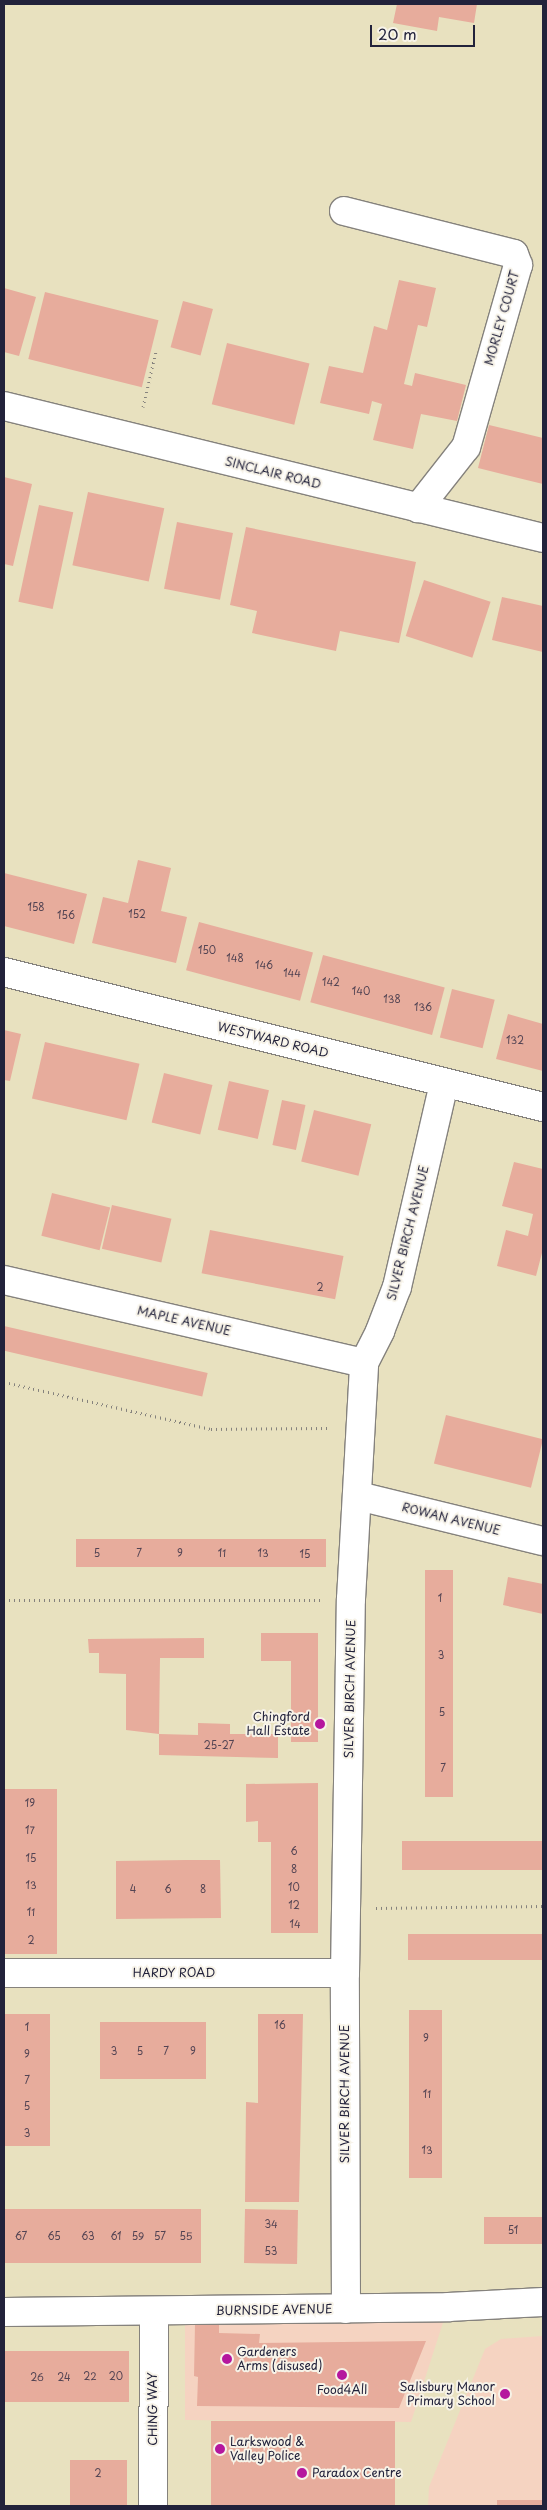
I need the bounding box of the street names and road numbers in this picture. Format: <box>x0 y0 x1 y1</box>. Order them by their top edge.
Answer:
street label: MORLEY COURT <box>482 269 522 367</box>
street label: SINCLAIR ROAD <box>224 454 322 492</box>
street label: WESTWARD ROAD <box>215 1019 331 1061</box>
street label: SILVER BIRCH AVENUE <box>384 1164 432 1302</box>
street label: MAPLE AVENUE <box>135 1303 233 1339</box>
street label: ROWAN AVENUE <box>400 1500 502 1538</box>
street label: SILVER BIRCH AVENUE <box>342 1620 358 1758</box>
street label: HARDY ROAD <box>132 1966 216 1980</box>
street label: SILVER BIRCH AVENUE <box>338 2025 352 2163</box>
street label: BURNSIDE AVENUE <box>215 2302 333 2318</box>
street label: CHING WAY <box>146 2372 160 2446</box>

